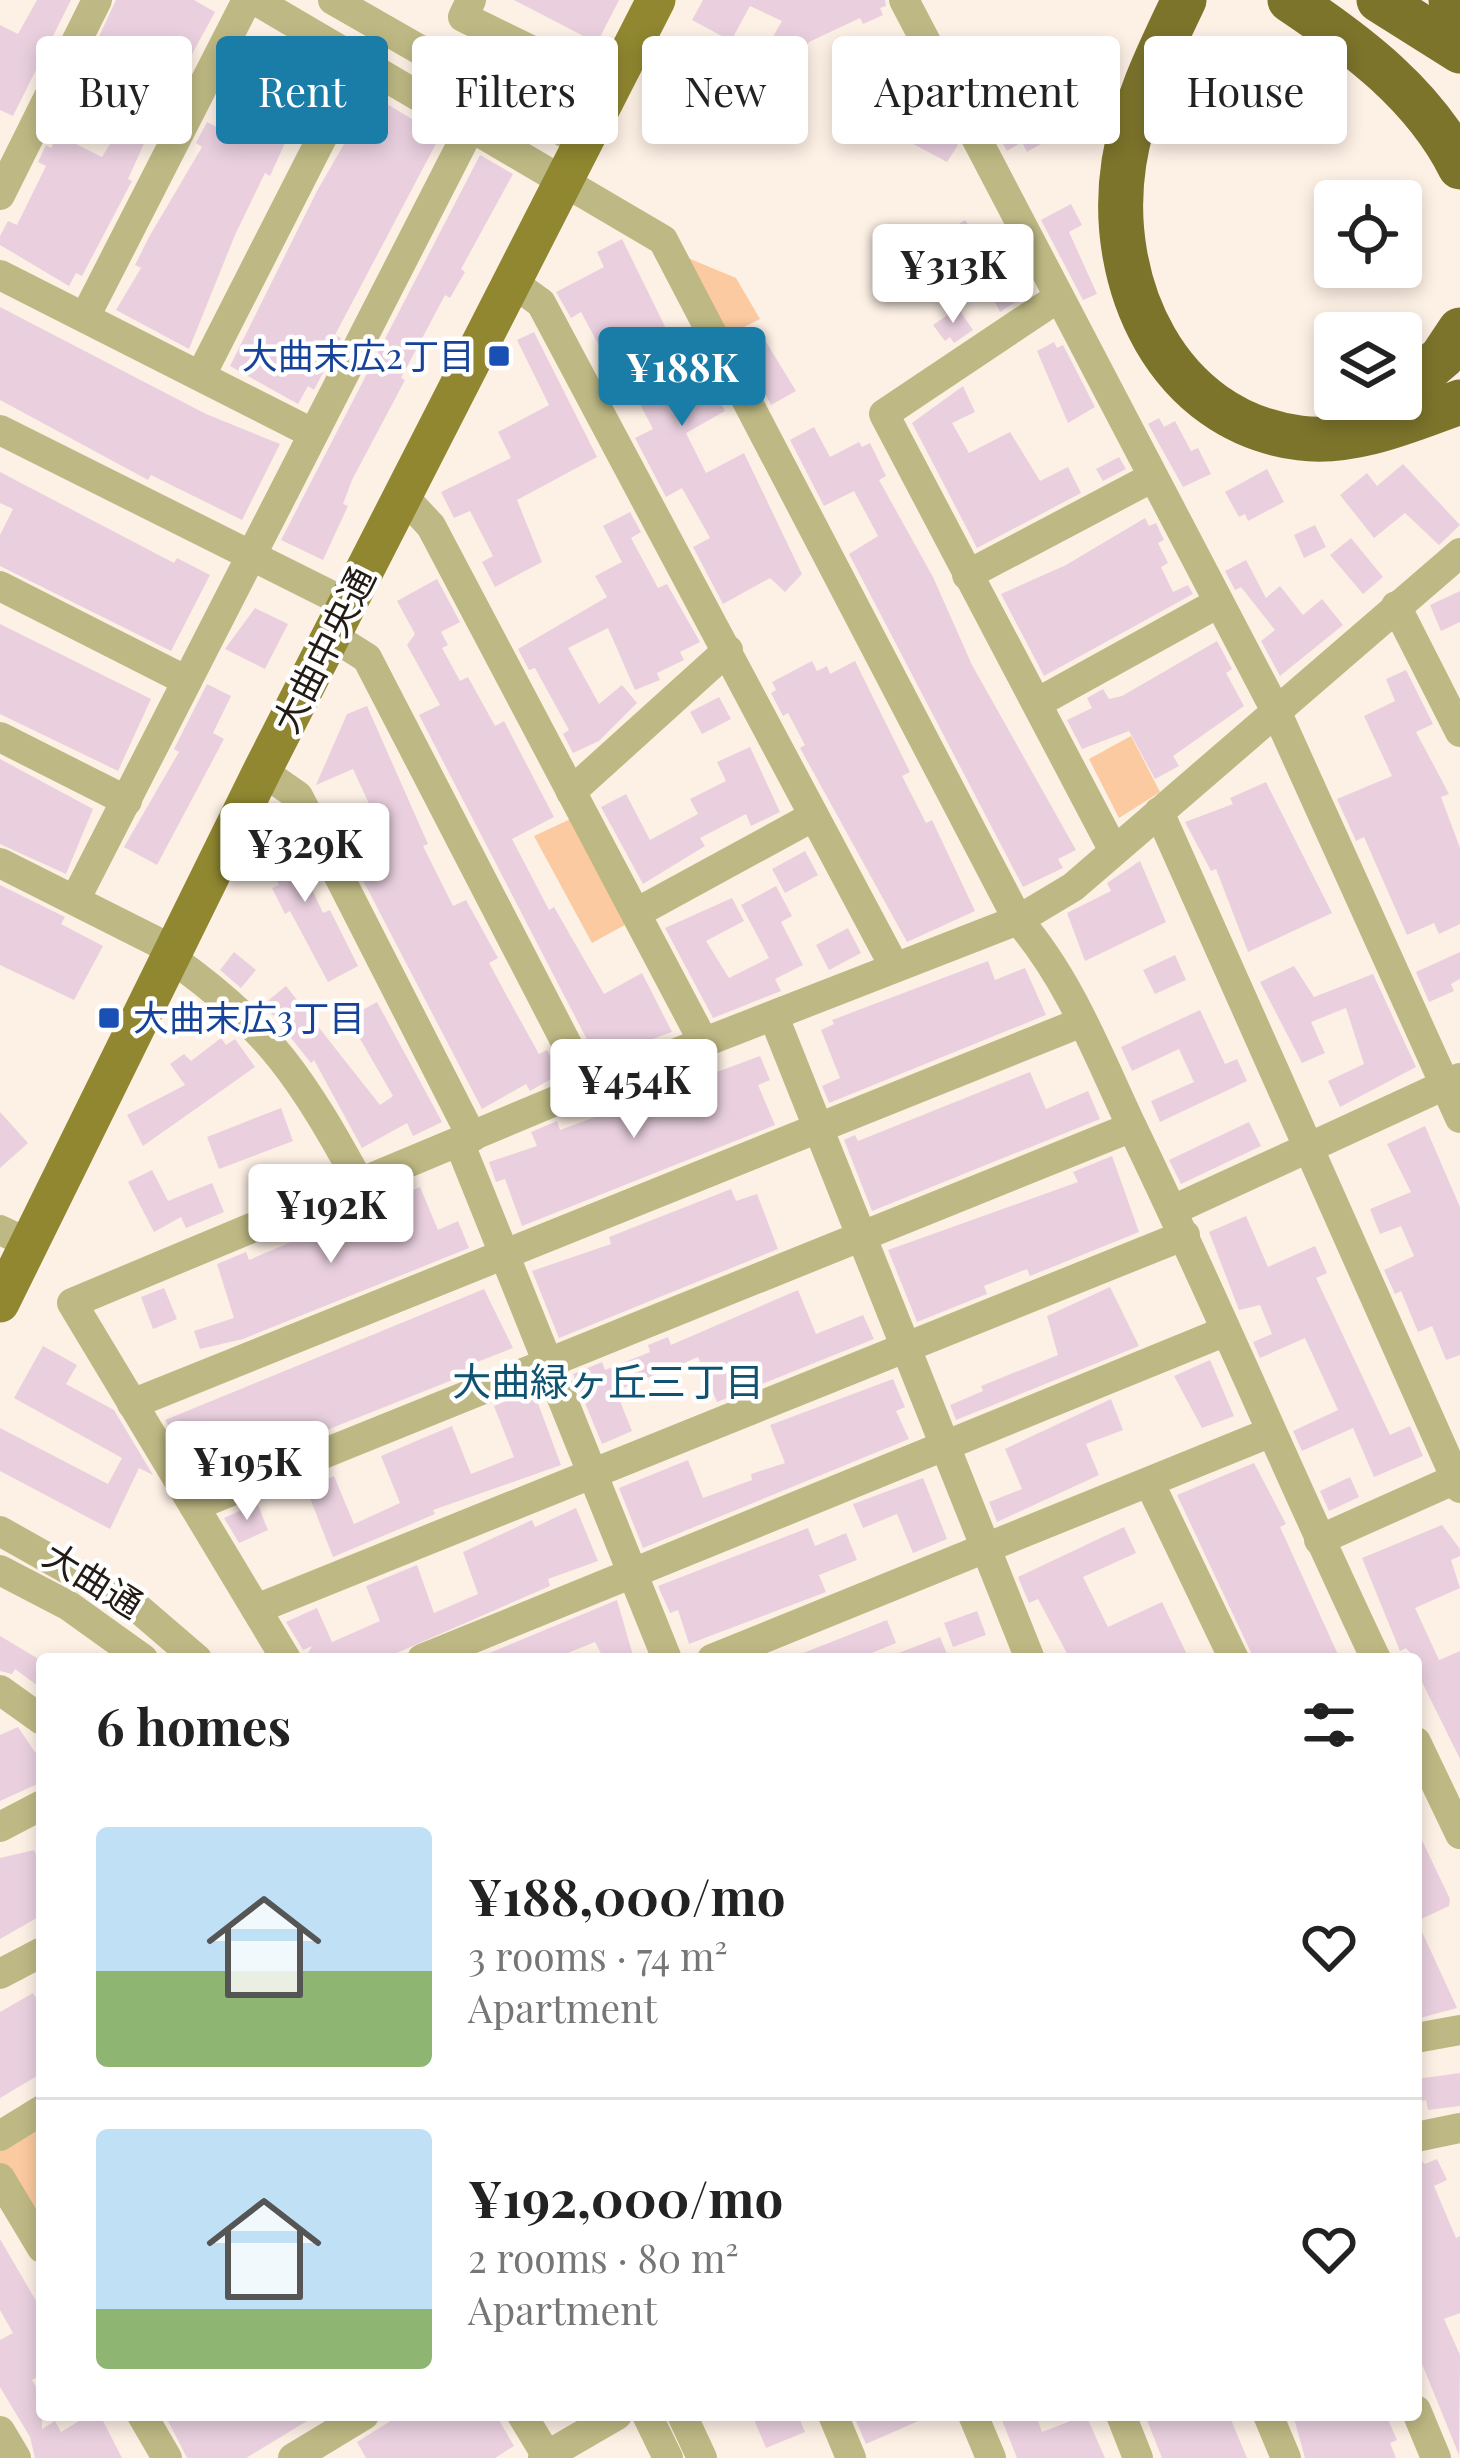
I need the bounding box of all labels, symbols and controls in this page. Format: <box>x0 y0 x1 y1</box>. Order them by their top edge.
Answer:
chip: Buy <box>36 36 192 144</box>
chip: Rent <box>216 36 388 144</box>
chip: Filters <box>412 36 618 144</box>
chip: New <box>642 36 808 144</box>
chip: Apartment <box>832 36 1120 144</box>
chip: House <box>1144 36 1347 144</box>
map controls <box>1314 180 1422 420</box>
button: locate <box>1314 180 1422 288</box>
pin: ¥313K <box>869 224 1037 326</box>
text: ¥313K <box>899 237 1007 289</box>
button: layers <box>1314 312 1422 420</box>
pin: ¥188K <box>598 327 766 429</box>
place label: 大曲末広2丁目 <box>242 330 475 378</box>
text: ¥188K <box>626 340 738 392</box>
marker: 大曲末広2丁目 <box>486 343 512 369</box>
street label: 大曲中央通 <box>260 558 384 740</box>
pin: ¥329K <box>221 803 389 905</box>
text: ¥329K <box>247 816 363 868</box>
place label: 大曲末広3丁目 <box>133 992 365 1040</box>
marker: 大曲末広3丁目 <box>96 1005 122 1031</box>
pin: ¥454K <box>550 1039 718 1141</box>
text: ¥454K <box>577 1052 691 1104</box>
pin: ¥192K <box>247 1164 415 1266</box>
text: ¥192K <box>275 1177 387 1229</box>
district label: 大曲緑ヶ丘三丁目 <box>452 1354 764 1406</box>
pin: ¥195K <box>163 1421 331 1523</box>
text: ¥195K <box>193 1434 301 1486</box>
street label: 大曲通 <box>36 1529 153 1627</box>
text: 6 homes <box>96 1691 291 1759</box>
icon: filters <box>1296 1692 1362 1758</box>
text: ¥188,000/mo <box>468 1861 786 1929</box>
icon: home <box>192 1875 336 2019</box>
icon: heart <box>1296 1914 1362 1980</box>
text: 3 rooms · 74 m² <box>468 1929 728 1981</box>
text: Apartment <box>468 1981 657 2033</box>
text: ¥192,000/mo <box>468 2163 783 2231</box>
icon: home <box>192 2177 336 2321</box>
icon: heart <box>1296 2216 1362 2282</box>
text: 2 rooms · 80 m² <box>468 2231 739 2283</box>
text: Apartment <box>468 2283 657 2335</box>

